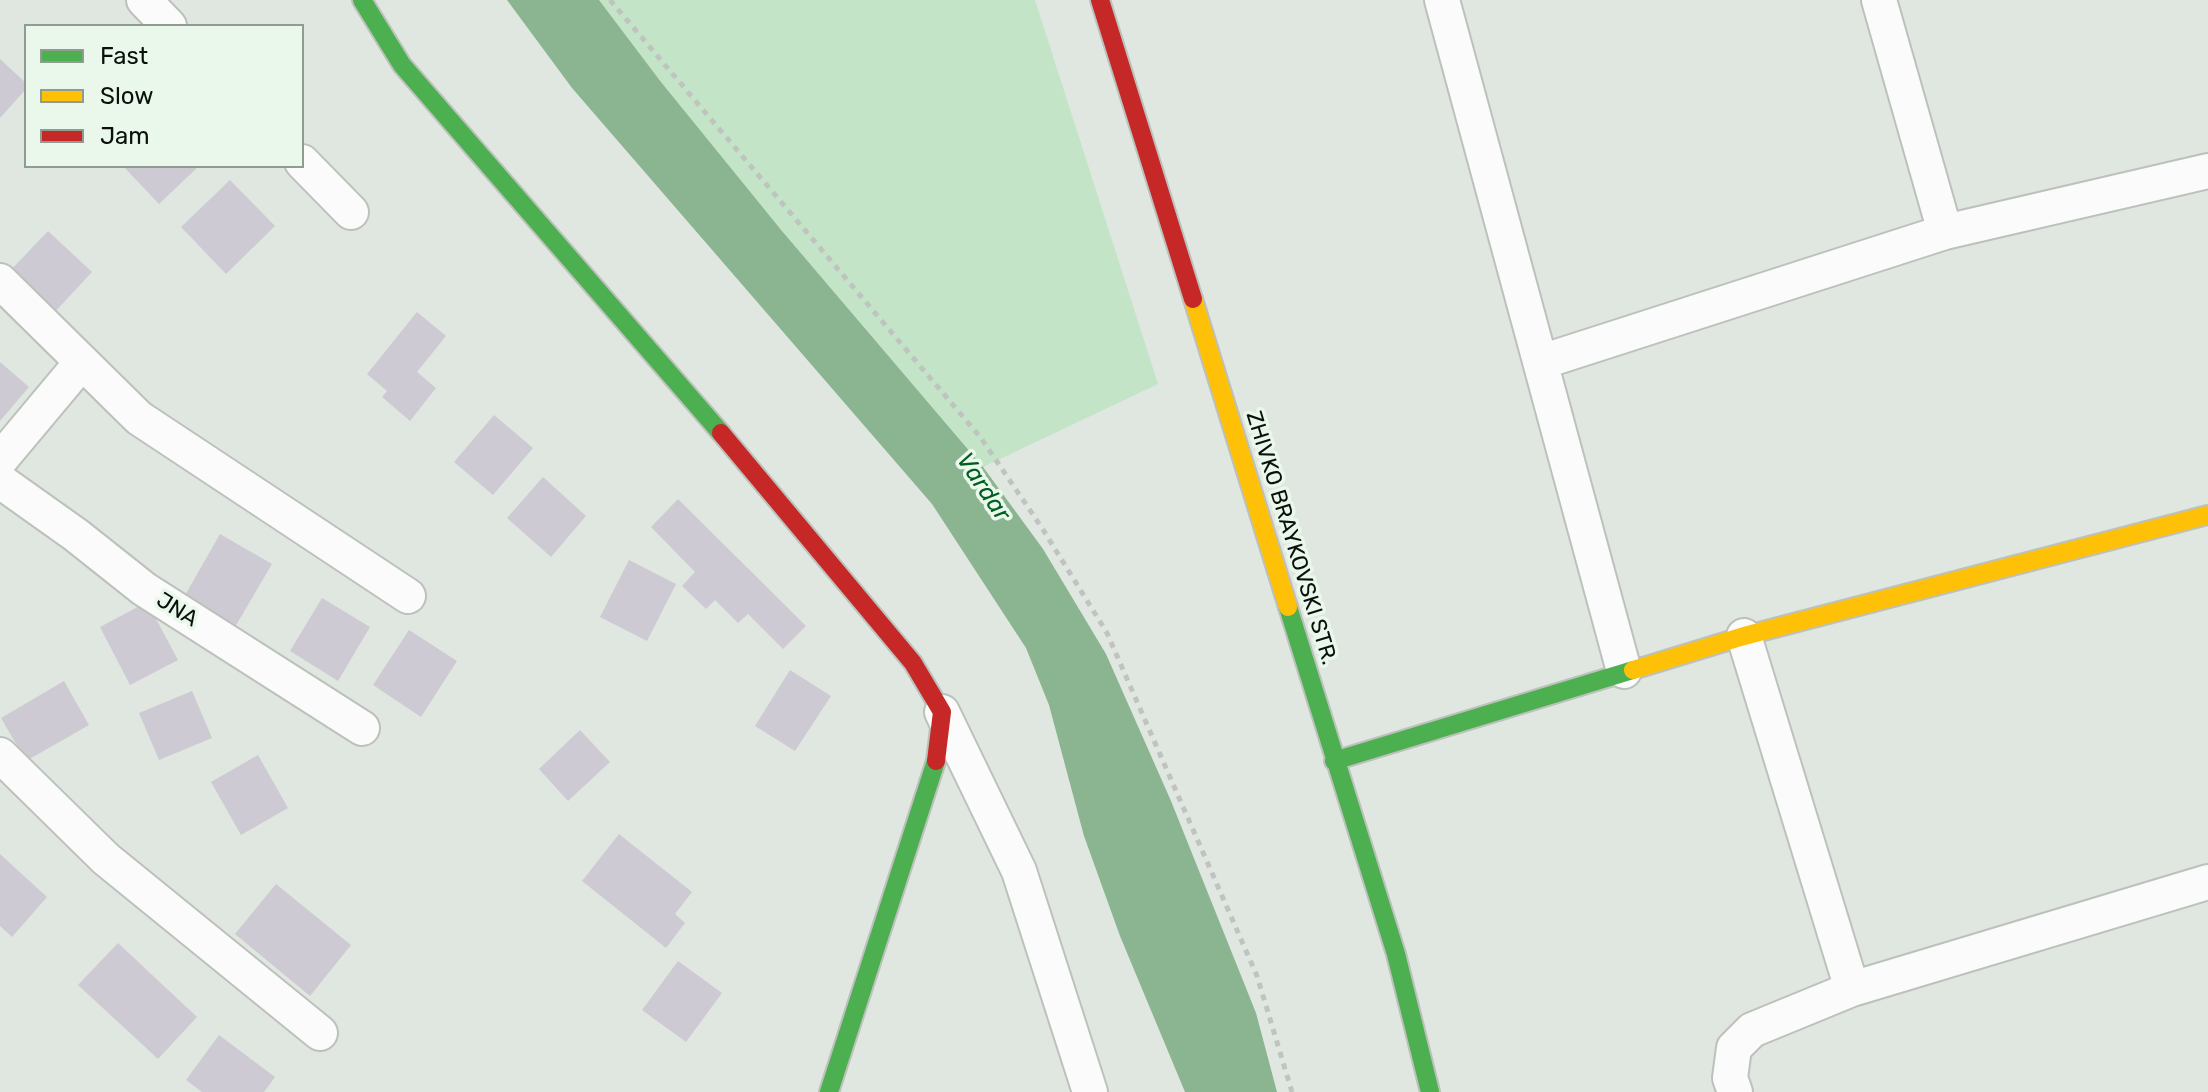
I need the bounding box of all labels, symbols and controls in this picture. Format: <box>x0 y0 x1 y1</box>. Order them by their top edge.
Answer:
legend <box>24 24 304 168</box>
text: Fast <box>100 42 148 70</box>
text: Slow <box>100 82 153 110</box>
text: Jam <box>100 122 150 150</box>
street label: ZHIVKO BRAYKOVSKI STR. <box>1240 408 1342 668</box>
water label: Vardar <box>950 447 1016 527</box>
street label: JNA <box>151 587 203 633</box>

